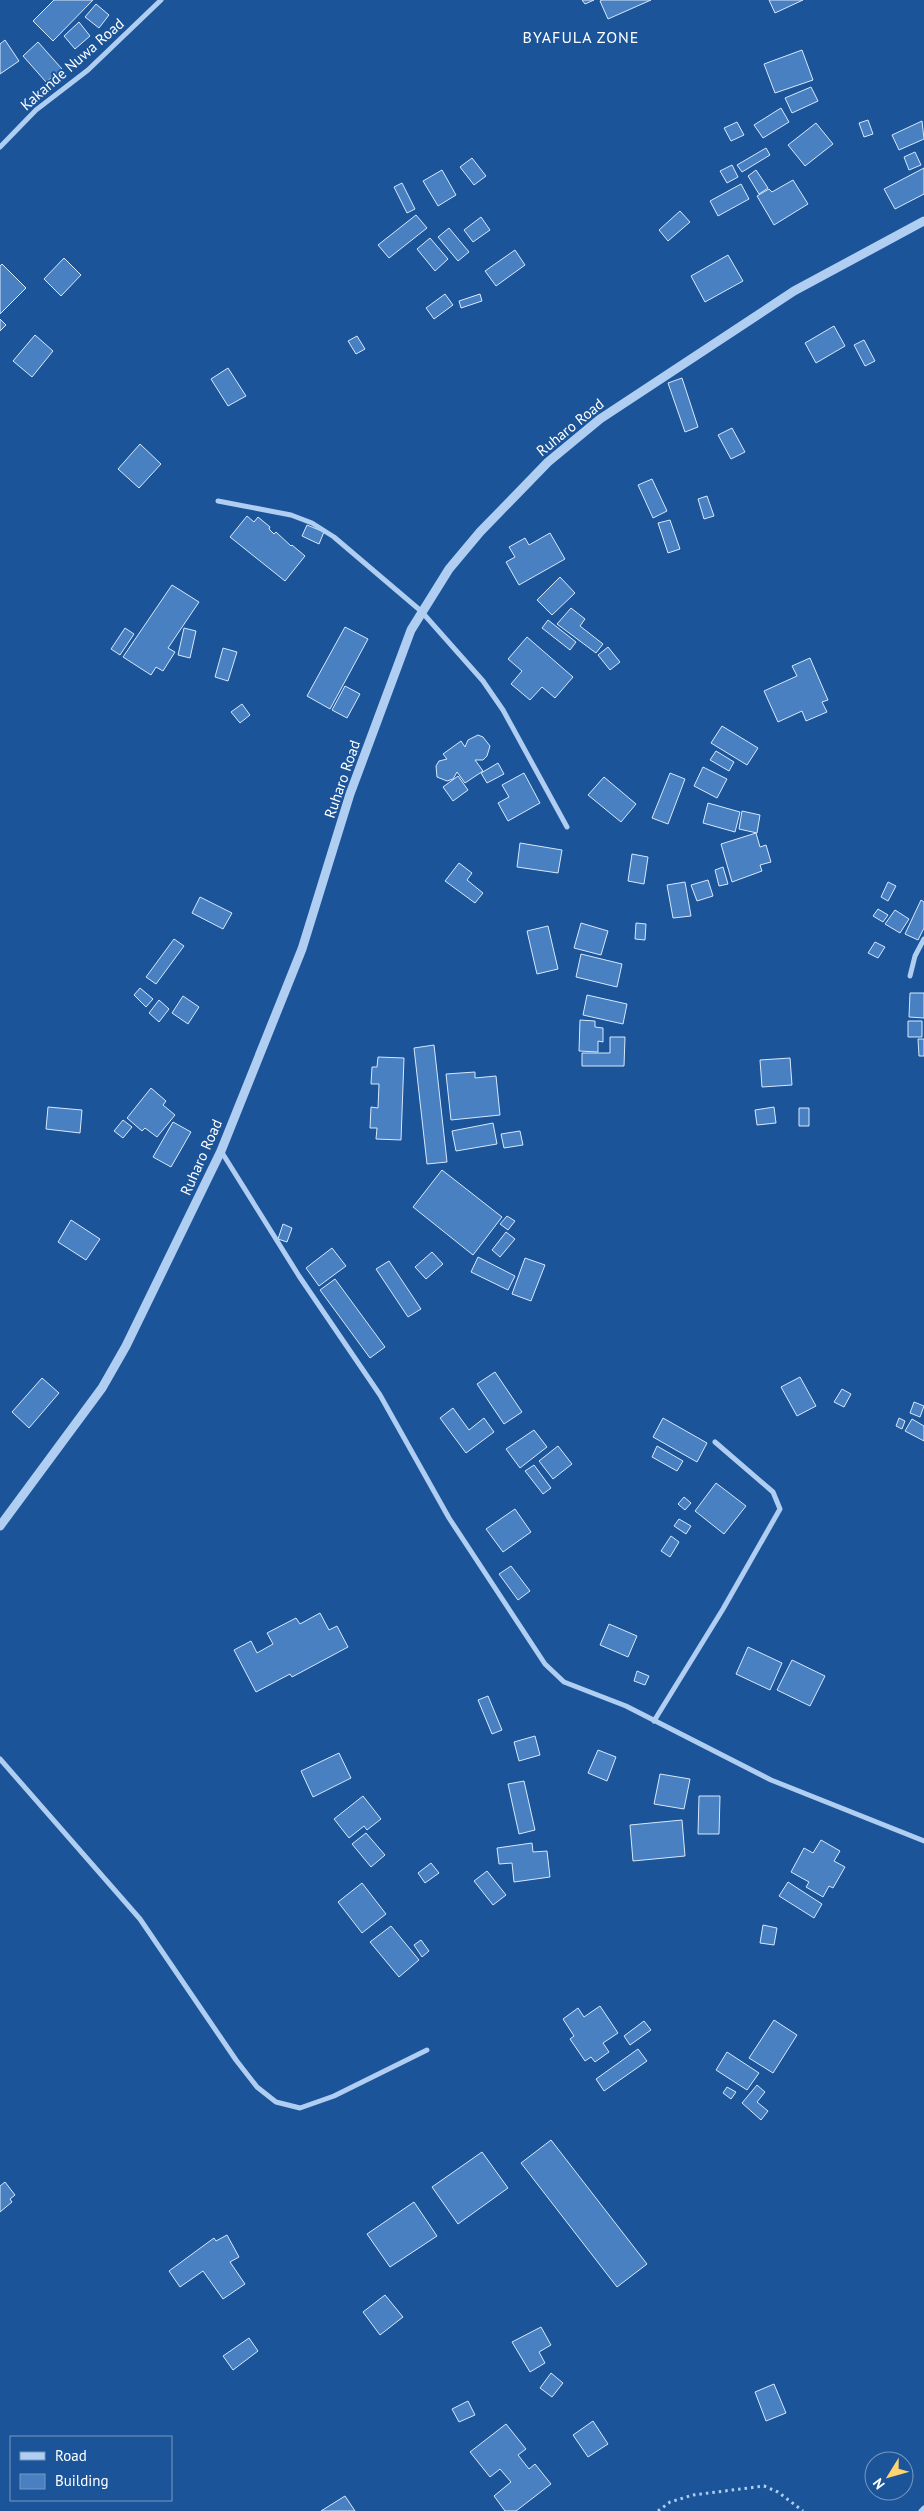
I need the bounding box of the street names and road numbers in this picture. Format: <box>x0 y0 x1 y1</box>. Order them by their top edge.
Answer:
street label: Kakande Nuwa Road <box>16 14 128 114</box>
street label: Ruharo Road <box>532 394 608 460</box>
street label: Ruharo Road <box>320 737 364 821</box>
street label: Ruharo Road <box>176 1116 226 1198</box>

